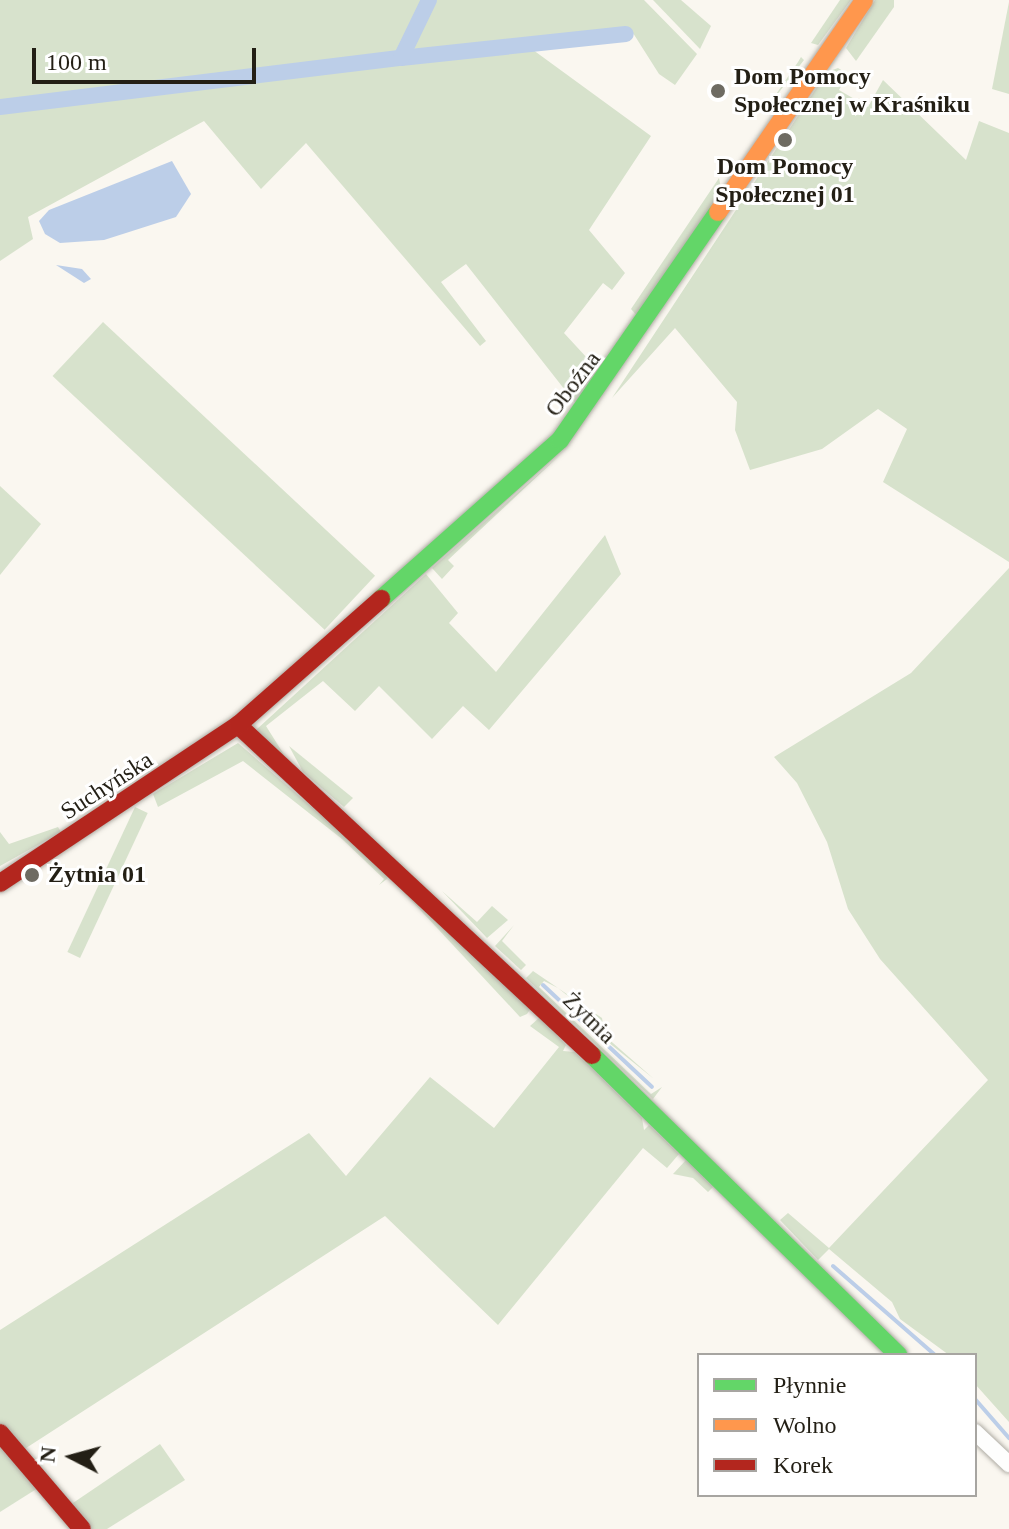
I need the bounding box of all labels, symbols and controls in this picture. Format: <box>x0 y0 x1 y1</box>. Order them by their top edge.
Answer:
scale bar <box>36 32 260 82</box>
text: 100 m <box>46 49 107 75</box>
place label: Dom Pomocy Społecznej w Kraśniku <box>734 63 970 119</box>
marker: Dom Pomocy Społecznej w Kraśniku <box>709 82 727 100</box>
marker: Dom Pomocy Społecznej 01 <box>776 131 794 149</box>
place label: Dom Pomocy Społecznej 01 <box>715 153 855 209</box>
street label: Oboźna <box>539 346 607 422</box>
street label: Suchyńska <box>56 746 158 826</box>
place label: Żytnia 01 <box>48 861 146 889</box>
marker: Żytnia 01 <box>23 866 41 884</box>
street label: Żytnia <box>556 986 622 1050</box>
legend <box>697 1353 977 1497</box>
text: Płynnie <box>773 1372 846 1398</box>
text: Wolno <box>773 1412 836 1438</box>
north arrow <box>32 1417 112 1497</box>
text: N <box>34 1445 61 1464</box>
text: Korek <box>773 1452 833 1478</box>

